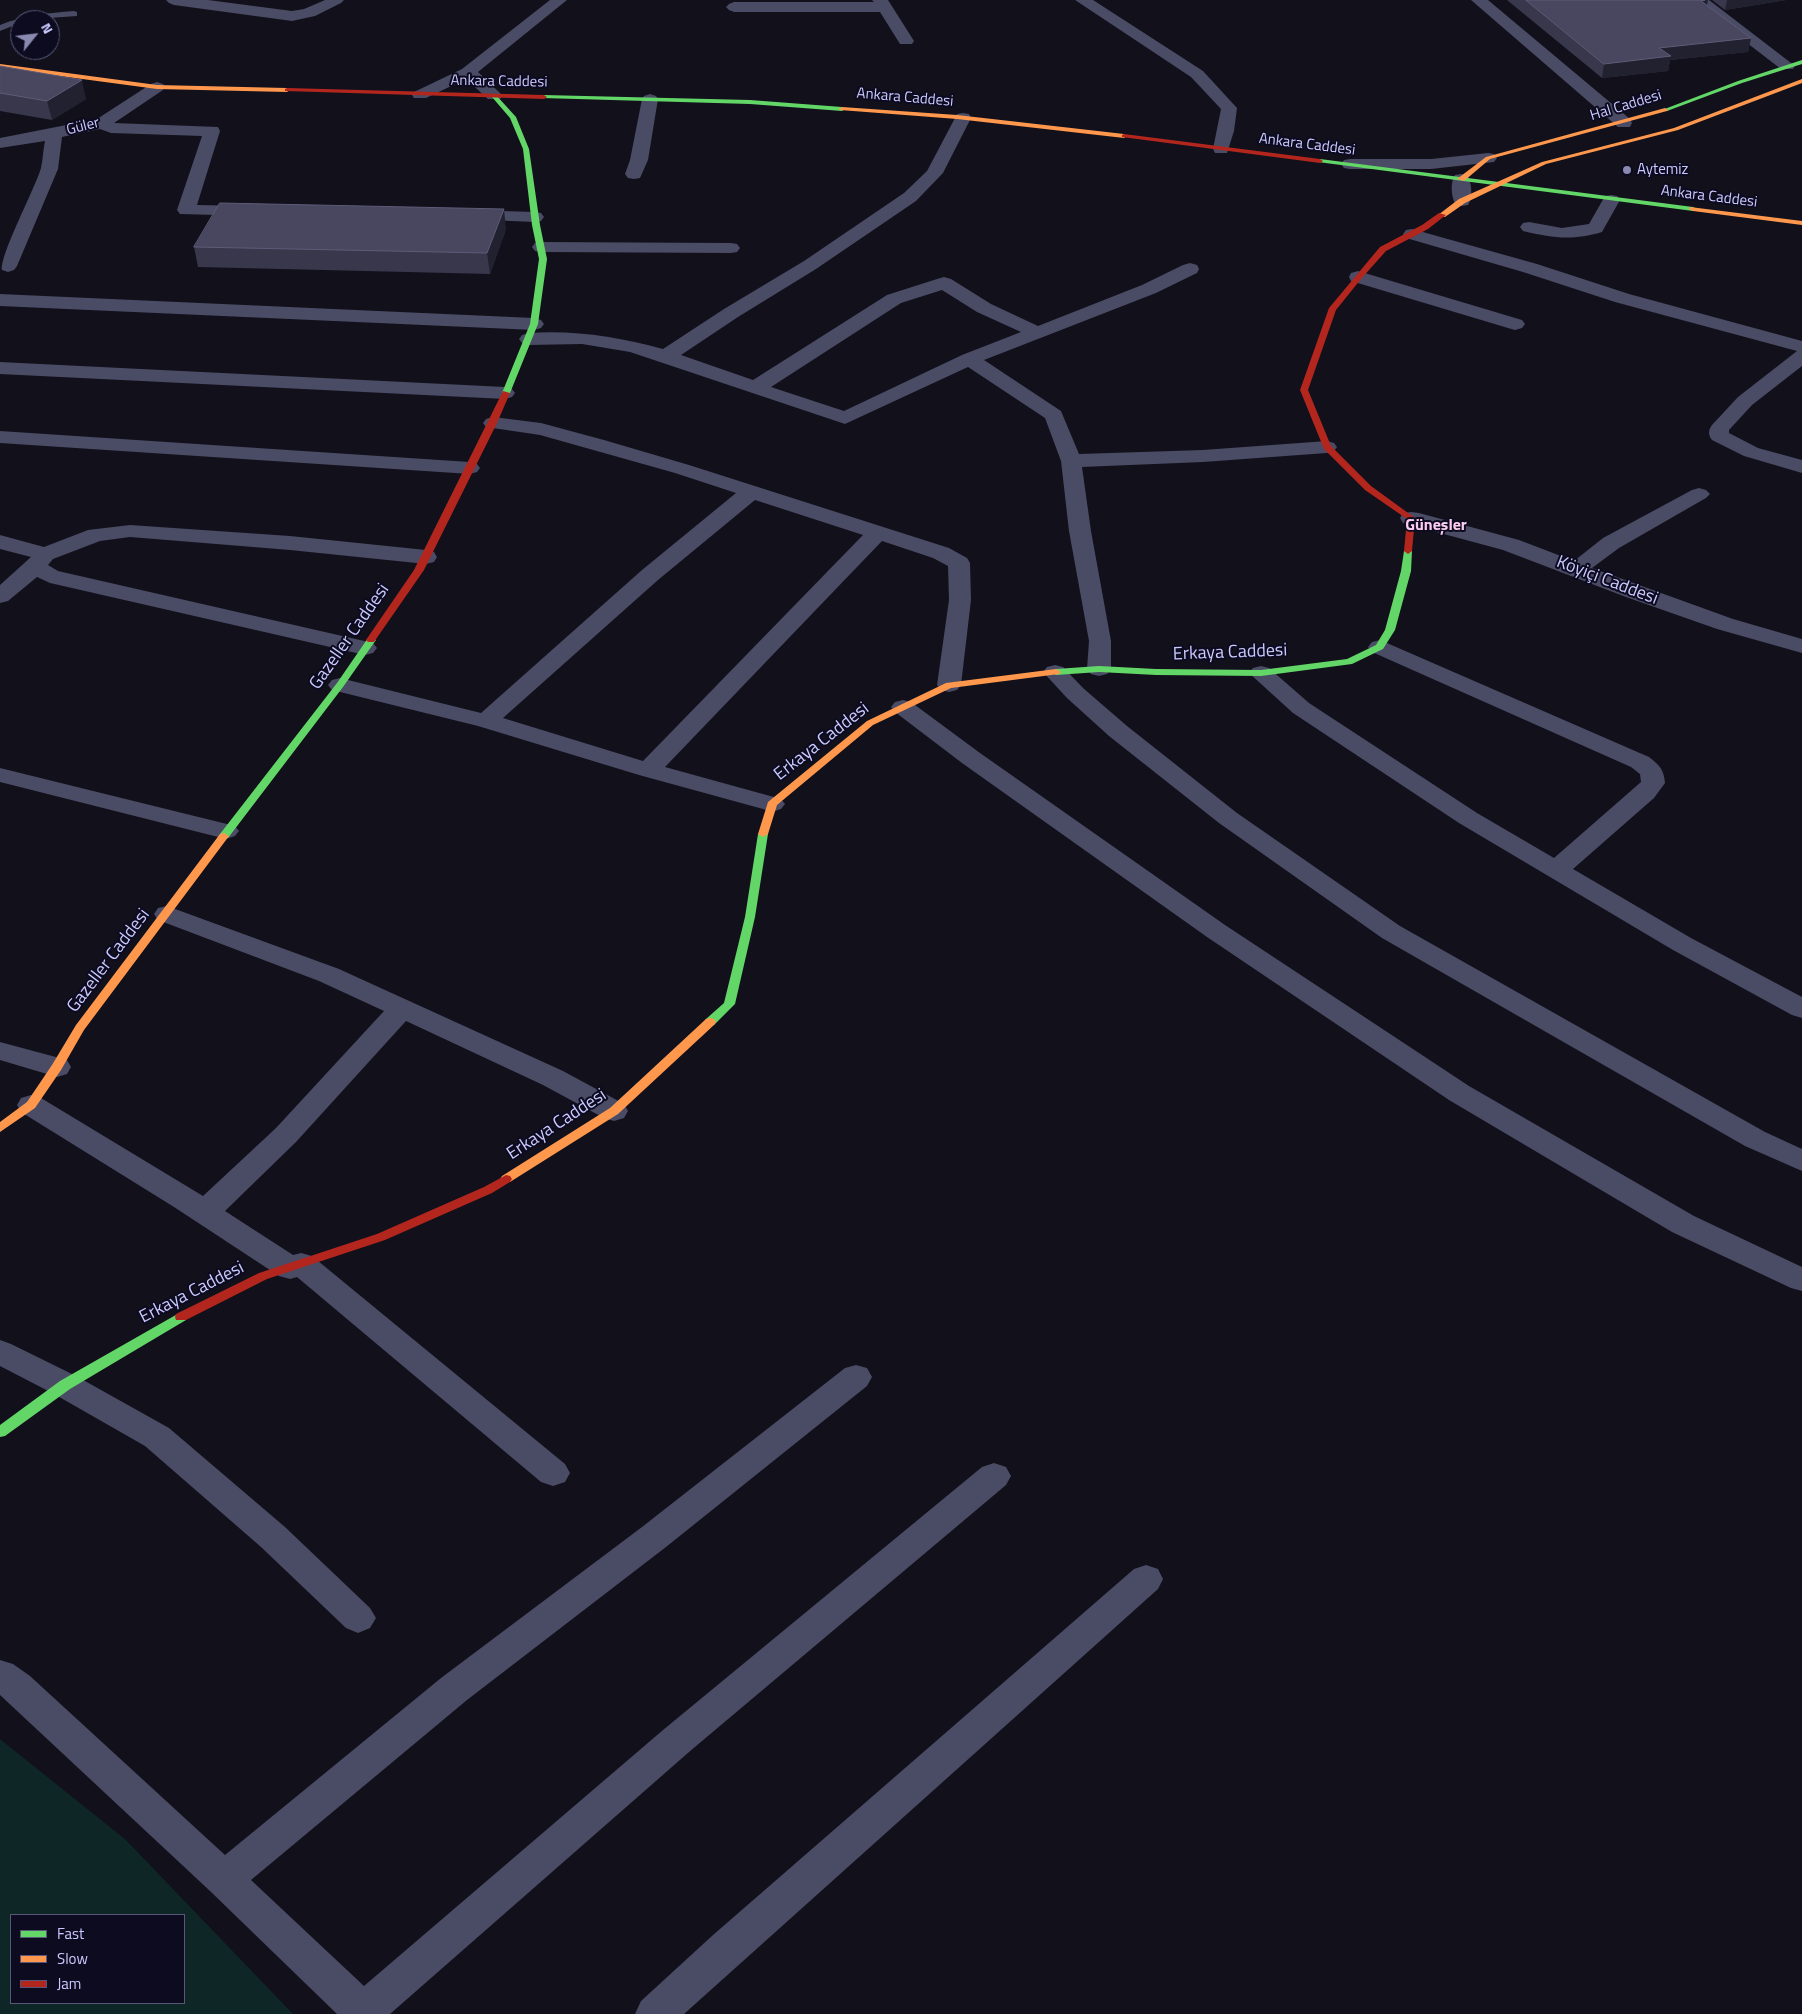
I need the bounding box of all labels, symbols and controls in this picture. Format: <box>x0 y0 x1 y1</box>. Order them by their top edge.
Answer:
north arrow <box>10 10 60 60</box>
text: N <box>36 19 59 37</box>
street label: Ankara Caddesi <box>450 72 548 92</box>
street label: Ankara Caddesi <box>856 85 954 111</box>
street label: Hal Caddesi <box>1588 87 1664 125</box>
street label: Güler <box>65 114 101 140</box>
street label: Ankara Caddesi <box>1258 130 1356 160</box>
place label: Aytemiz <box>1637 161 1688 179</box>
marker: Aytemiz <box>1621 164 1633 176</box>
street label: Ankara Caddesi <box>1660 182 1758 212</box>
district label: Güneşler <box>1405 516 1467 536</box>
street label: Köyiçi Caddesi <box>1553 552 1661 610</box>
street label: Gazeller Caddesi <box>306 580 394 694</box>
street label: Erkaya Caddesi <box>1172 640 1288 666</box>
street label: Erkaya Caddesi <box>770 698 874 786</box>
street label: Gazeller Caddesi <box>63 905 155 1017</box>
street label: Erkaya Caddesi <box>503 1085 611 1165</box>
street label: Erkaya Caddesi <box>136 1257 248 1329</box>
legend <box>10 1914 185 2004</box>
text: Fast <box>57 1922 84 1945</box>
text: Slow <box>57 1947 88 1970</box>
text: Jam <box>57 1972 81 1995</box>

